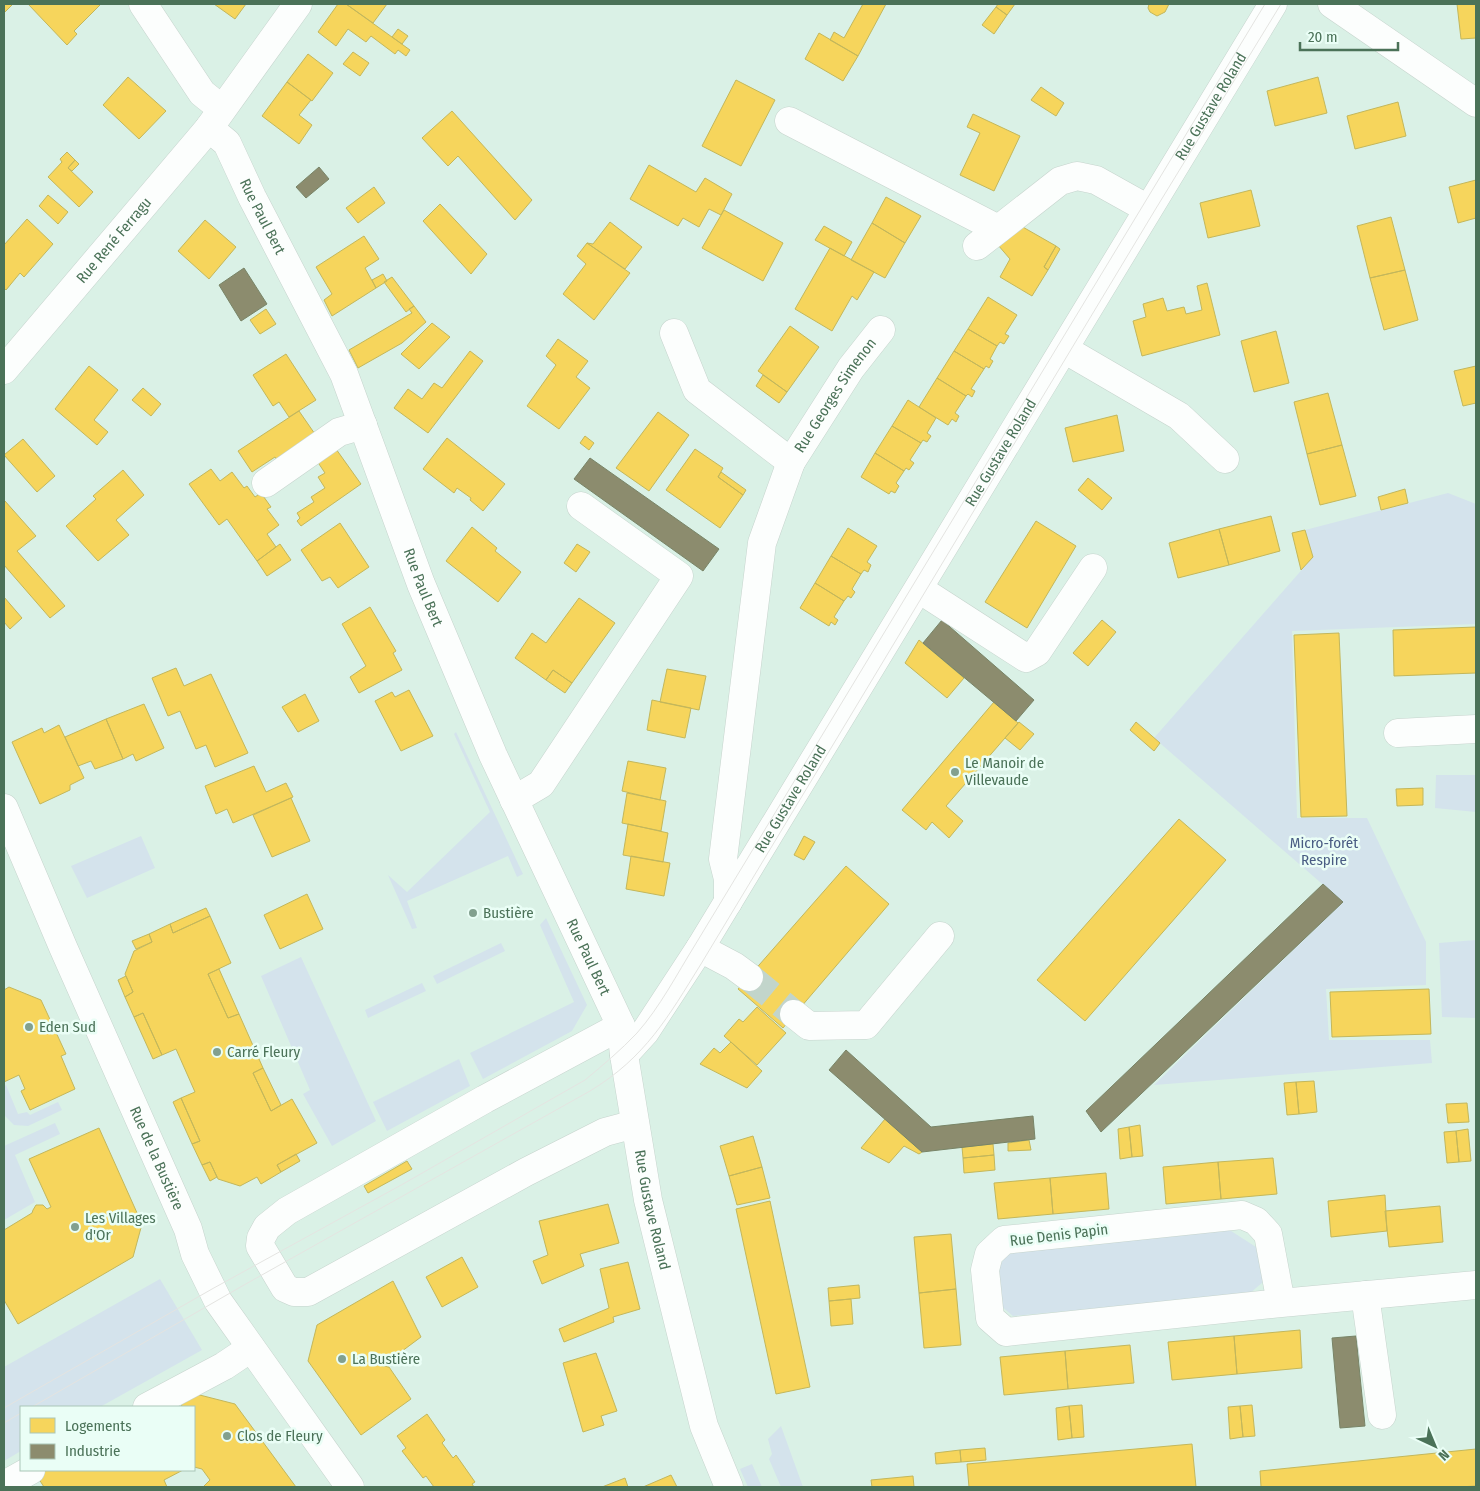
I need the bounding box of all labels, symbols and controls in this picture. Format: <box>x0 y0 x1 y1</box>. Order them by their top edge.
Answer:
scale bar <box>1300 20 1398 52</box>
text: 20 m <box>1308 28 1338 46</box>
street label: Rue Gustave Roland <box>1171 49 1250 163</box>
street label: Rue Paul Bert <box>236 176 289 257</box>
street label: Rue René Ferragu <box>73 194 155 287</box>
street label: Rue Georges Simenon <box>790 334 880 456</box>
street label: Rue Gustave Roland <box>961 396 1040 510</box>
street label: Rue Paul Bert <box>400 546 447 629</box>
street label: Rue Gustave Roland <box>751 742 830 856</box>
place label: Le Manoir de Villevaude <box>965 754 1044 789</box>
marker: Le Manoir de Villevaude <box>949 766 961 778</box>
park label: Micro-forêt Respire <box>1290 834 1358 869</box>
place label: Bustière <box>483 904 534 922</box>
marker: Bustière <box>467 907 479 919</box>
street label: Rue Paul Bert <box>563 916 614 998</box>
place label: Eden Sud <box>39 1018 96 1036</box>
marker: Eden Sud <box>23 1021 35 1033</box>
place label: Carré Fleury <box>227 1043 301 1061</box>
marker: Carré Fleury <box>211 1046 223 1058</box>
street label: Rue de la Bustière <box>126 1104 187 1213</box>
street label: Rue Gustave Roland <box>631 1149 674 1272</box>
place label: Les Villages d'Or <box>85 1209 156 1244</box>
street label: Rue Denis Papin <box>1009 1220 1109 1250</box>
marker: Les Villages d'Or <box>69 1221 81 1233</box>
place label: La Bustière <box>352 1350 420 1368</box>
marker: La Bustière <box>336 1353 348 1365</box>
legend <box>20 1406 195 1471</box>
text: Logements <box>65 1417 132 1435</box>
north arrow <box>1410 1421 1460 1471</box>
place label: Clos de Fleury <box>237 1427 323 1445</box>
marker: Clos de Fleury <box>221 1430 233 1442</box>
text: Industrie <box>65 1442 120 1460</box>
text: N <box>1435 1446 1453 1464</box>

